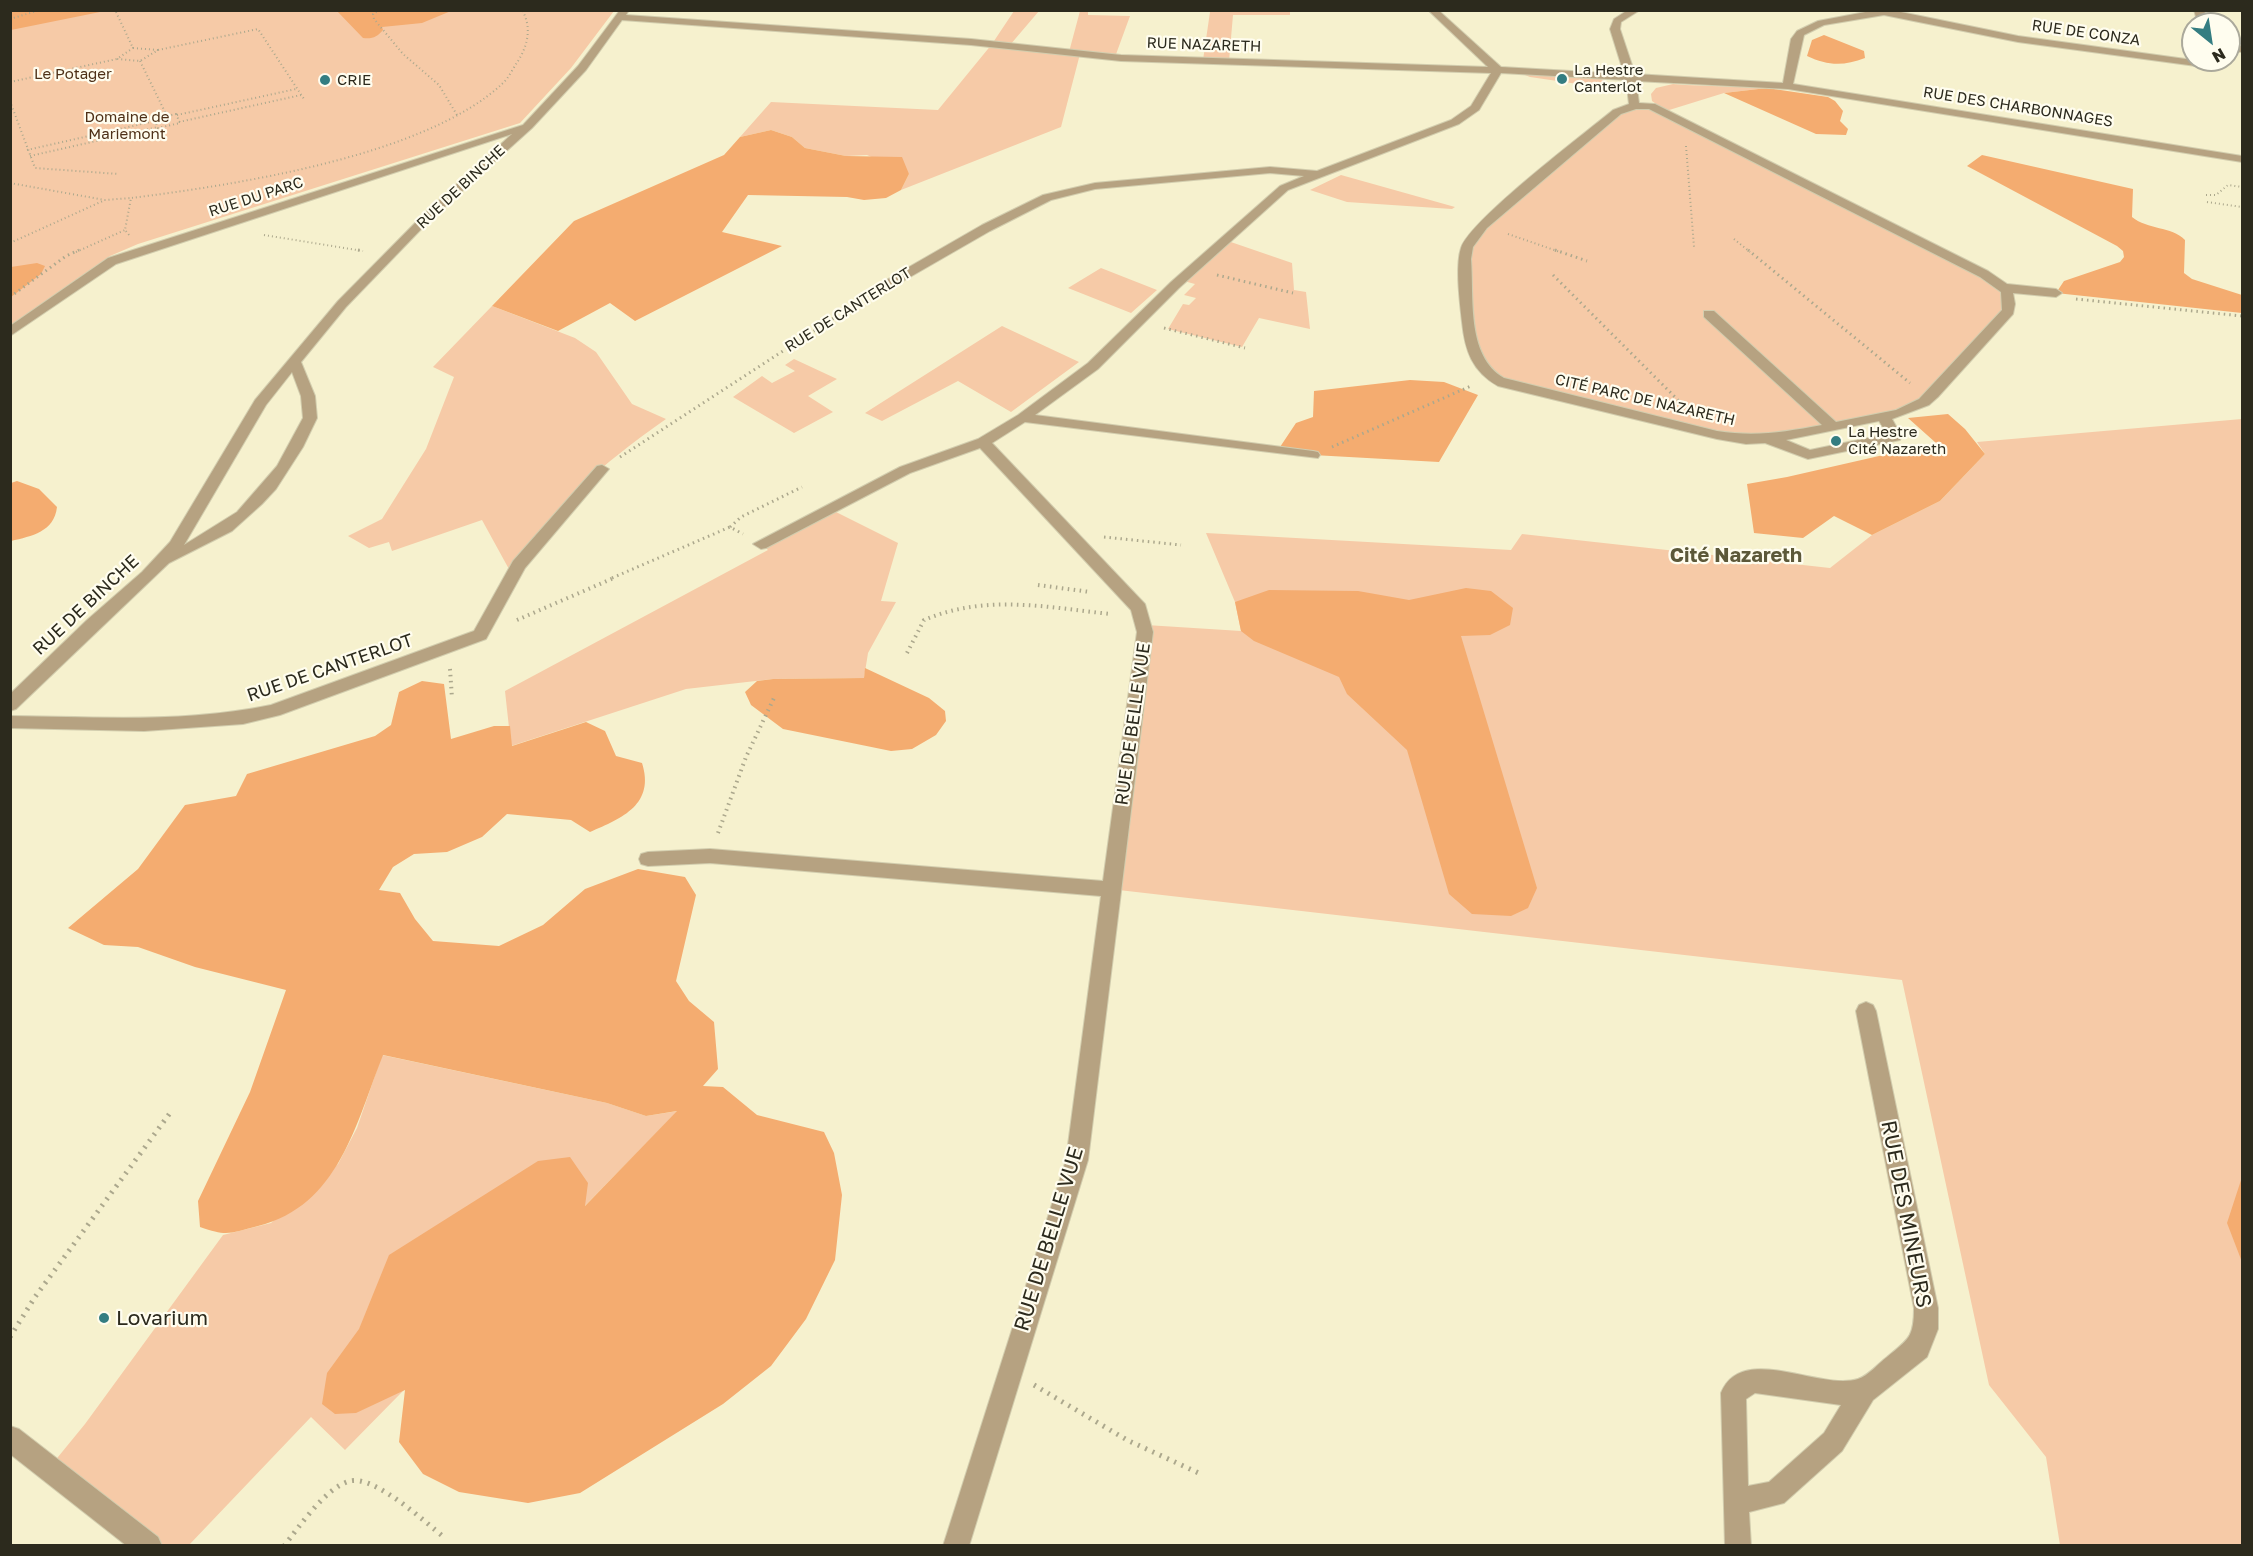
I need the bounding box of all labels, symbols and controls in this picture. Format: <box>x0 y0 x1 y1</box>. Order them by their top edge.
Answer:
north arrow <box>2181 12 2241 72</box>
street label: RUE DE CONZA <box>2031 16 2141 50</box>
street label: RUE NAZARETH <box>1146 34 1262 56</box>
text: N <box>2209 44 2229 68</box>
place label: La Hestre Canterlot <box>1574 61 1643 96</box>
park label: Le Potager <box>34 65 112 83</box>
place label: CRIE <box>337 71 371 89</box>
marker: La Hestre Canterlot <box>1555 72 1569 86</box>
marker: CRIE <box>318 73 332 87</box>
street label: RUE DES CHARBONNAGES <box>1922 83 2114 131</box>
park label: Domaine de Mariemont <box>85 108 169 143</box>
street label: RUE DE BINCHE <box>413 141 509 233</box>
street label: RUE DU PARC <box>207 173 305 221</box>
street label: RUE DE CANTERLOT <box>782 264 914 356</box>
street label: CITÉ PARC DE NAZARETH <box>1553 371 1737 429</box>
place label: La Hestre Cité Nazareth <box>1848 423 1946 458</box>
marker: La Hestre Cité Nazareth <box>1829 434 1843 448</box>
district label: Cité Nazareth <box>1670 544 1802 568</box>
street label: RUE DE BINCHE <box>29 550 143 660</box>
street label: RUE DE CANTERLOT <box>244 629 416 707</box>
street label: RUE DE BELLE VUE <box>1111 641 1155 807</box>
street label: RUE DES MINEURS <box>1875 1118 1937 1310</box>
street label: RUE DE BELLE VUE <box>1009 1144 1089 1334</box>
place label: Lovarium <box>116 1305 208 1331</box>
marker: Lovarium <box>97 1311 111 1325</box>

